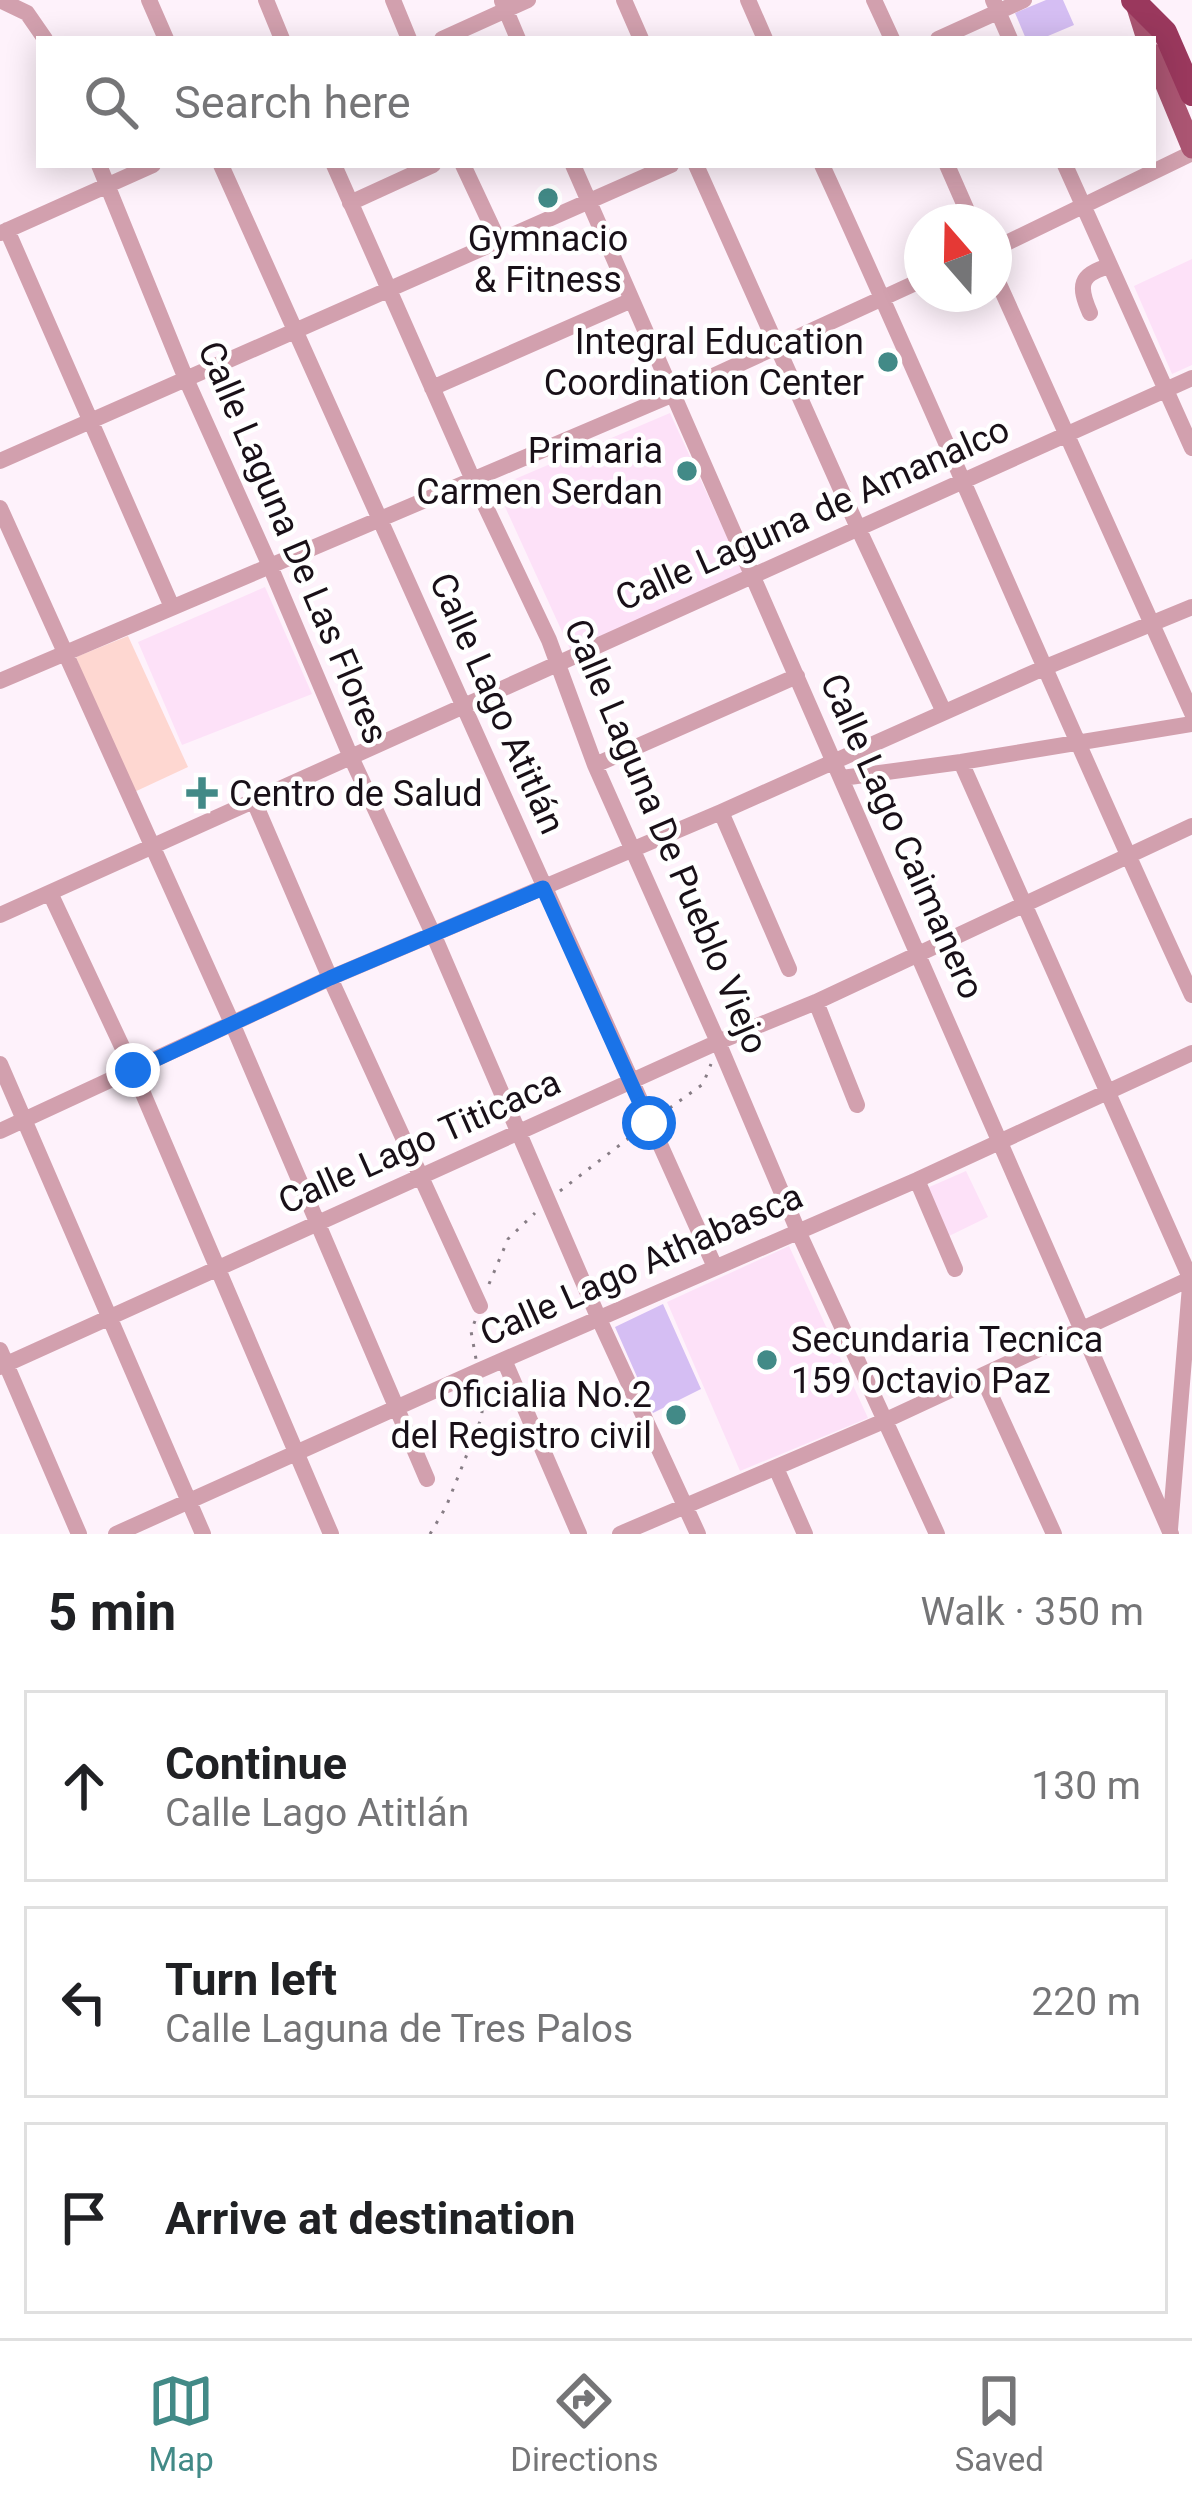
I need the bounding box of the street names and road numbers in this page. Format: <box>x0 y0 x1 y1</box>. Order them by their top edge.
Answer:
street label: Calle Laguna De Las Flores <box>189 335 397 750</box>
street label: Calle Laguna de Amanalco <box>609 408 1016 620</box>
street label: Calle Lago Atitlán <box>421 567 573 840</box>
street label: Calle Laguna De Pueblo Viejo <box>555 613 777 1060</box>
street label: Calle Lago Caimanero <box>811 667 993 1005</box>
street label: Calle Lago Titicaca <box>272 1061 567 1223</box>
street label: Calle Lago Athabasca <box>474 1175 809 1355</box>

